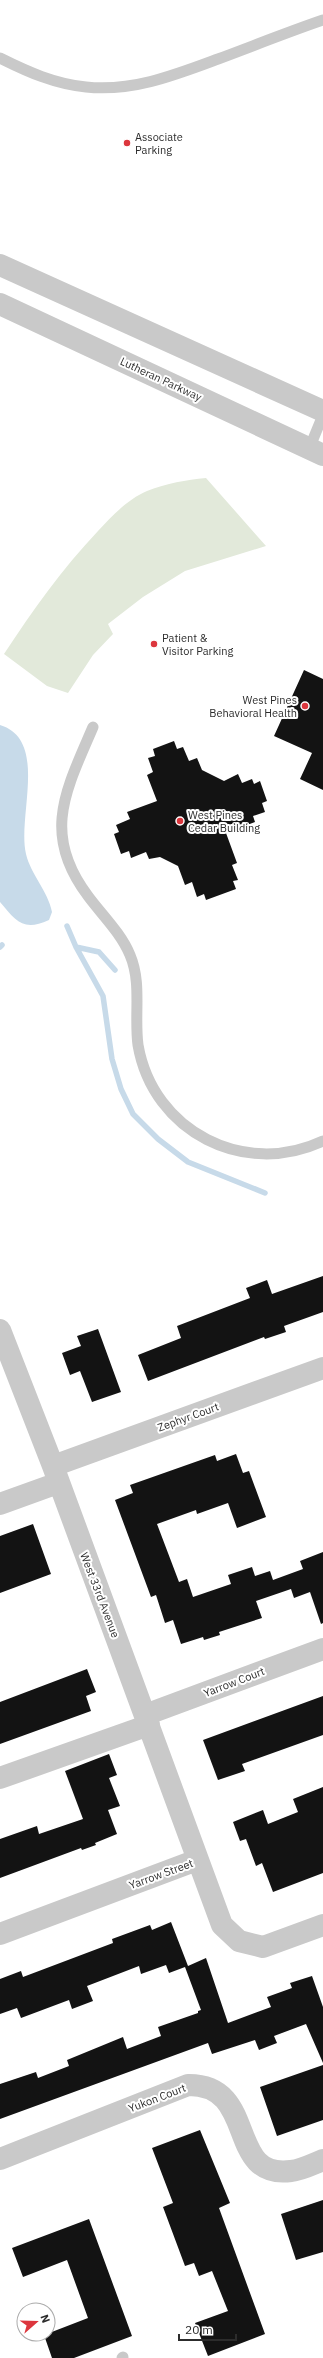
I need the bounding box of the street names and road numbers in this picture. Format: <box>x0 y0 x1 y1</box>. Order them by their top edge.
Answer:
street label: Lutheran Parkway <box>118 354 204 404</box>
street label: Zephyr Court <box>155 1399 221 1435</box>
street label: West 33rd Avenue <box>77 1550 123 1640</box>
street label: Yarrow Court <box>202 1664 267 1700</box>
street label: Yarrow Street <box>127 1856 195 1892</box>
street label: Yukon Court <box>126 2081 188 2115</box>

